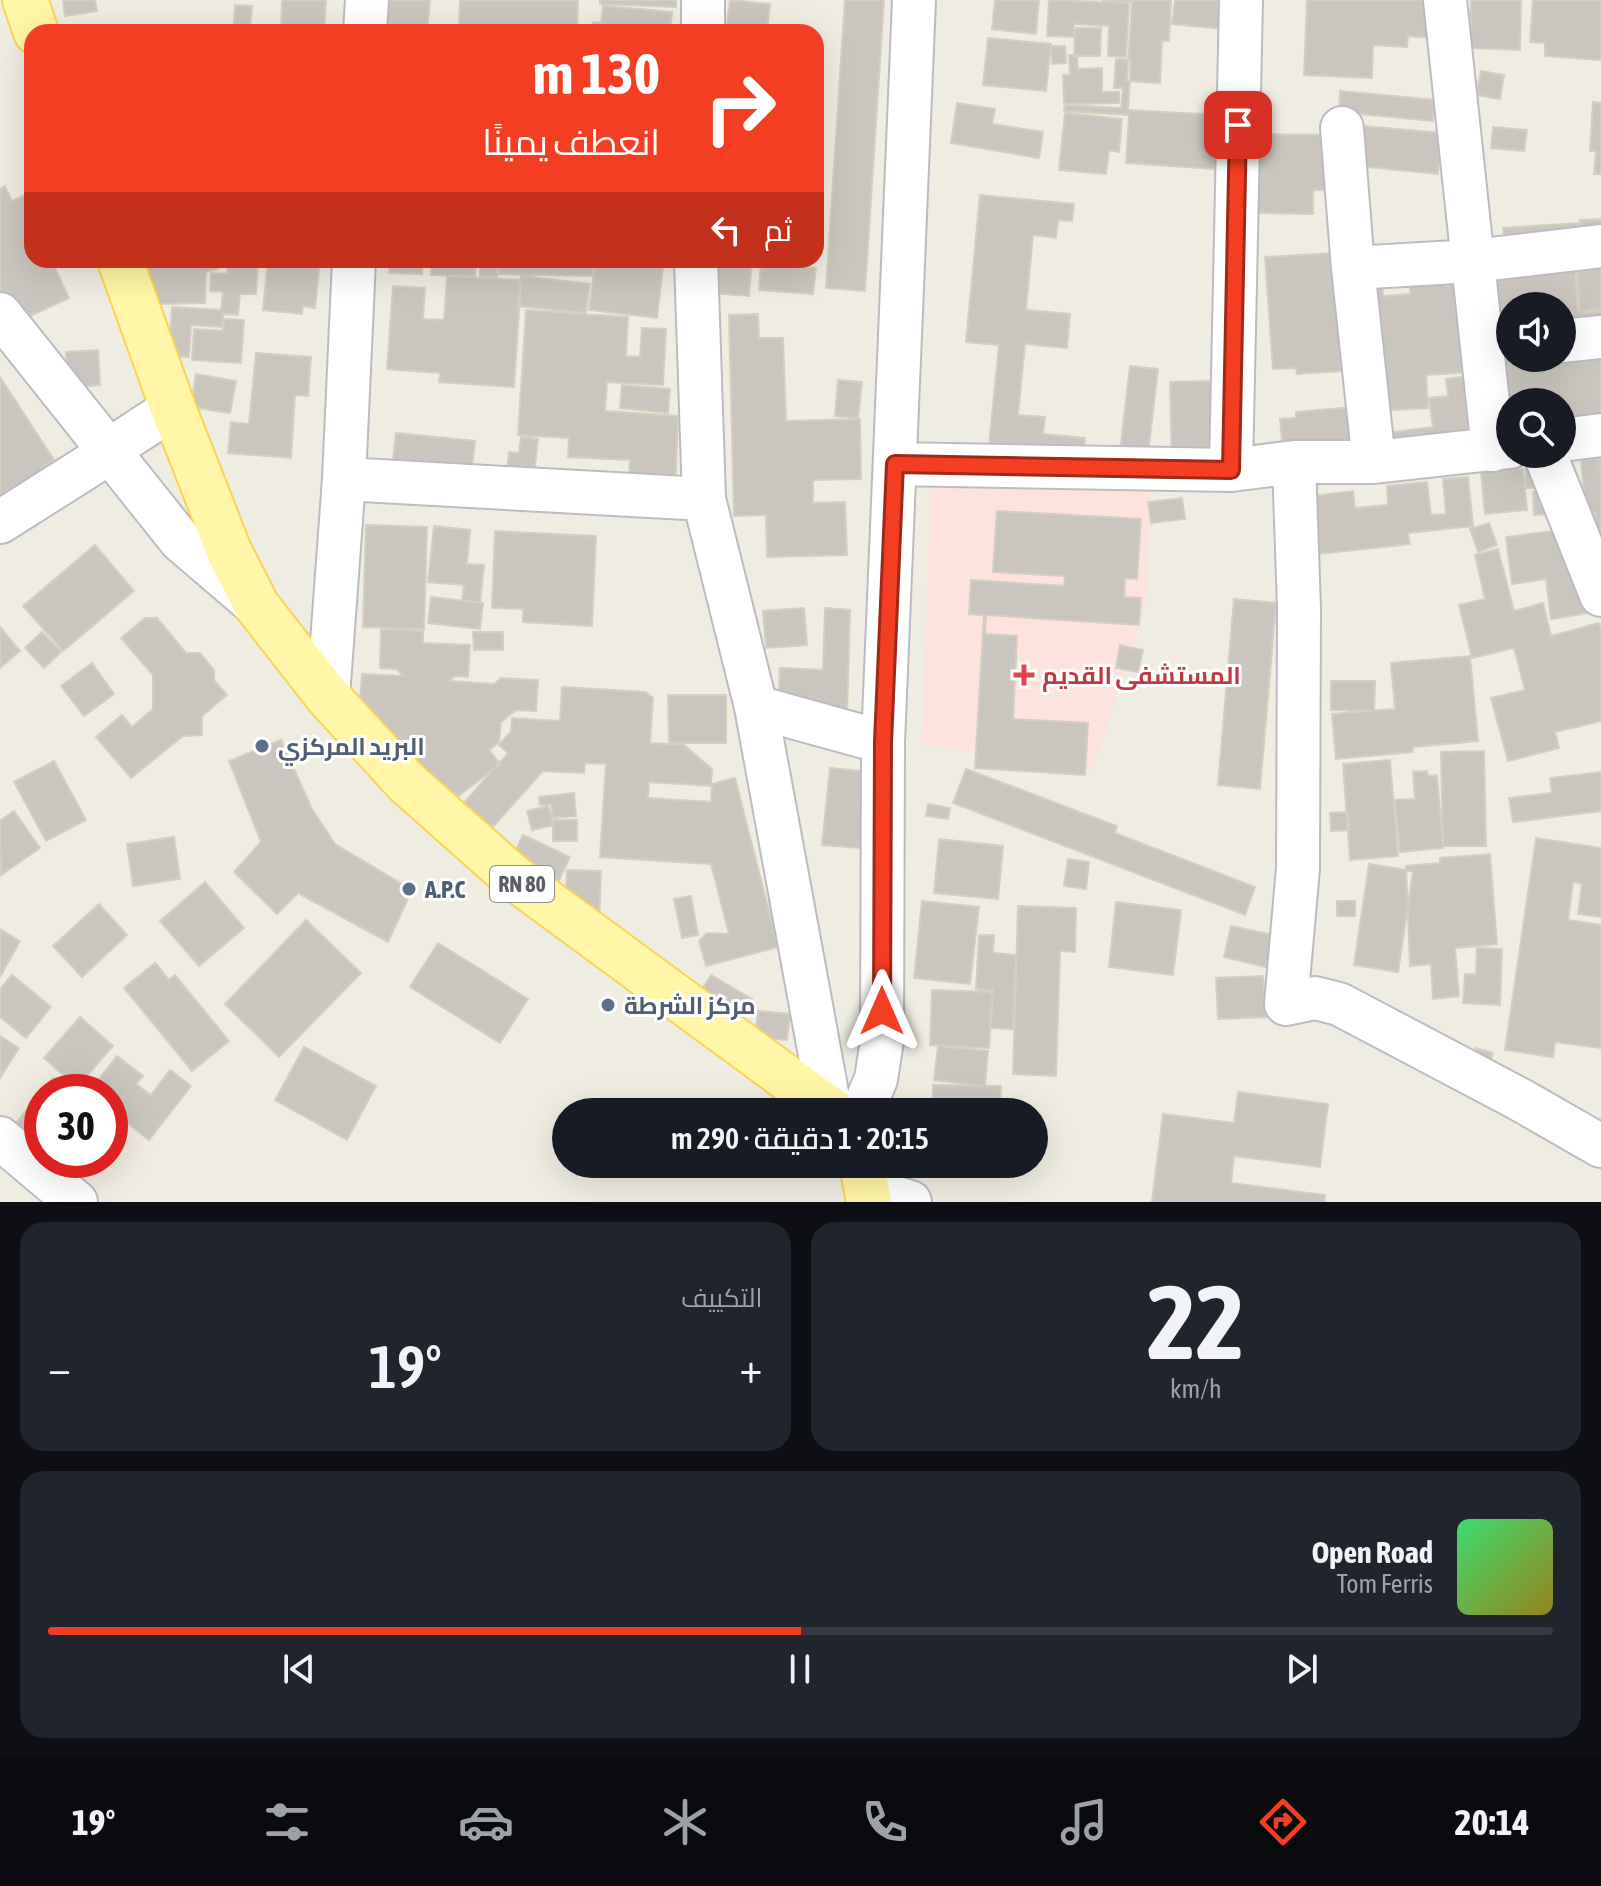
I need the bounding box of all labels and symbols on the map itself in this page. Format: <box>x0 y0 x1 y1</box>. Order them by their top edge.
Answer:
pin <box>1204 91 1272 159</box>
place label: المستشفى القديم <box>1042 662 1241 692</box>
marker: المستشفى القديم <box>1013 664 1035 686</box>
place label: البريد المركزي <box>278 733 425 766</box>
marker: البريد المركزي <box>253 737 271 755</box>
road number: RN 80 <box>490 866 554 902</box>
place label: A.P.C <box>424 876 465 903</box>
marker: A.P.C <box>400 880 418 898</box>
position arrow <box>840 969 924 1053</box>
place label: مركز الشرطة <box>624 992 756 1020</box>
marker: مركز الشرطة <box>599 996 617 1014</box>
speed limit sign: 30 <box>24 1074 128 1178</box>

